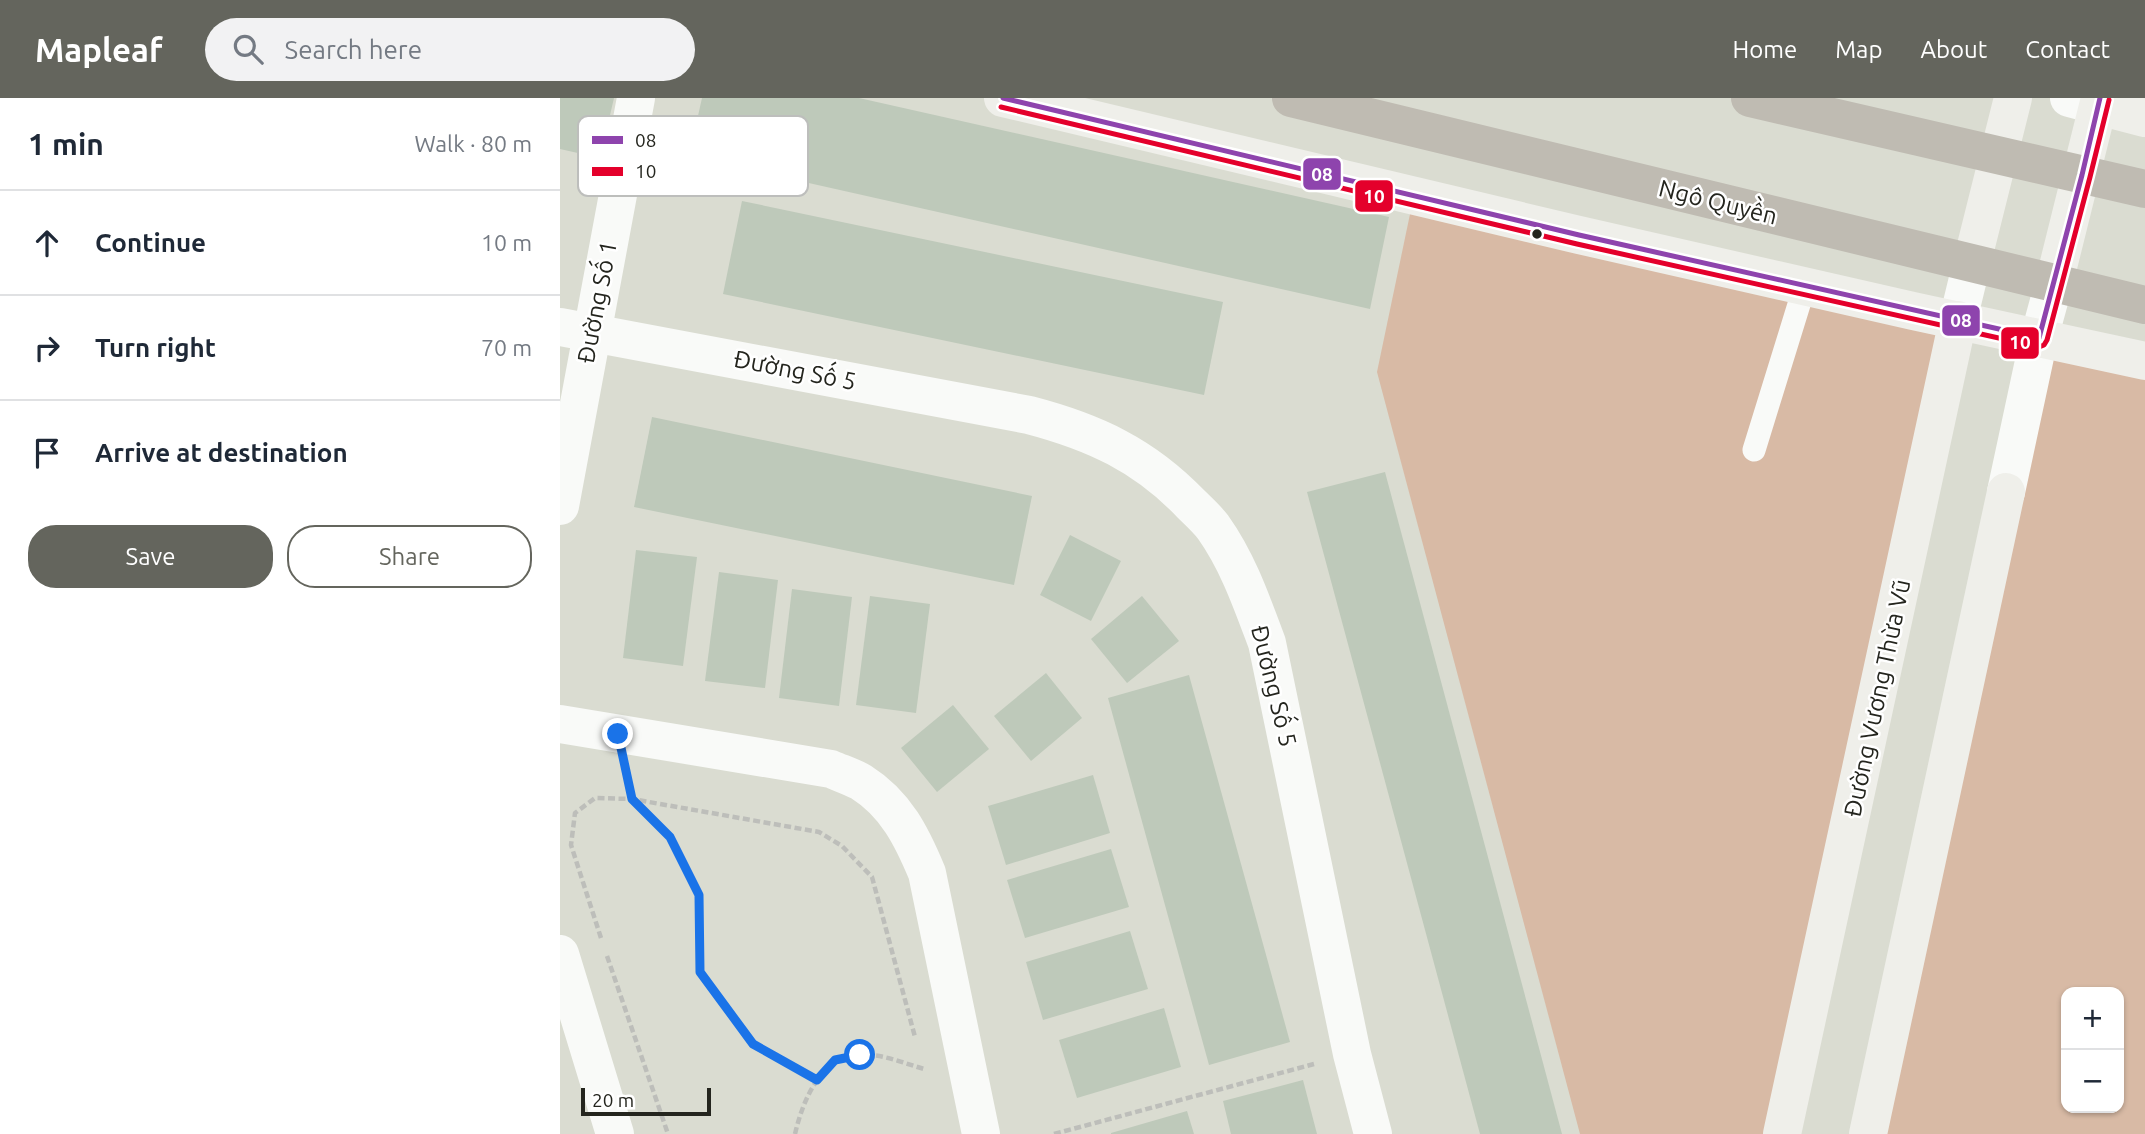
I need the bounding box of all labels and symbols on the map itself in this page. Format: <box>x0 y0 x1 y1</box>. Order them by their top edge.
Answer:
legend <box>578 116 808 196</box>
text: 08 <box>635 129 656 151</box>
line badge: 08 <box>1302 157 1342 191</box>
text: 10 <box>635 160 656 182</box>
text: 08 <box>1311 163 1333 185</box>
street label: Ngô Quyền <box>1656 170 1781 230</box>
line badge: 10 <box>1354 179 1394 213</box>
text: 10 <box>1363 185 1385 207</box>
unlabelled marker <box>1530 227 1544 241</box>
street label: Đường Số 1 <box>568 238 622 366</box>
line badge: 08 <box>1941 304 1981 337</box>
text: 08 <box>1950 309 1972 331</box>
line badge: 10 <box>2000 326 2040 360</box>
text: 10 <box>2009 331 2031 353</box>
street label: Đường Số 5 <box>731 341 859 395</box>
street label: Đường Vương Thừa Vũ <box>1839 577 1915 819</box>
street label: Đường Số 5 <box>1246 622 1306 750</box>
route end <box>602 718 633 749</box>
route start <box>844 1039 875 1070</box>
scale bar <box>581 1085 710 1117</box>

